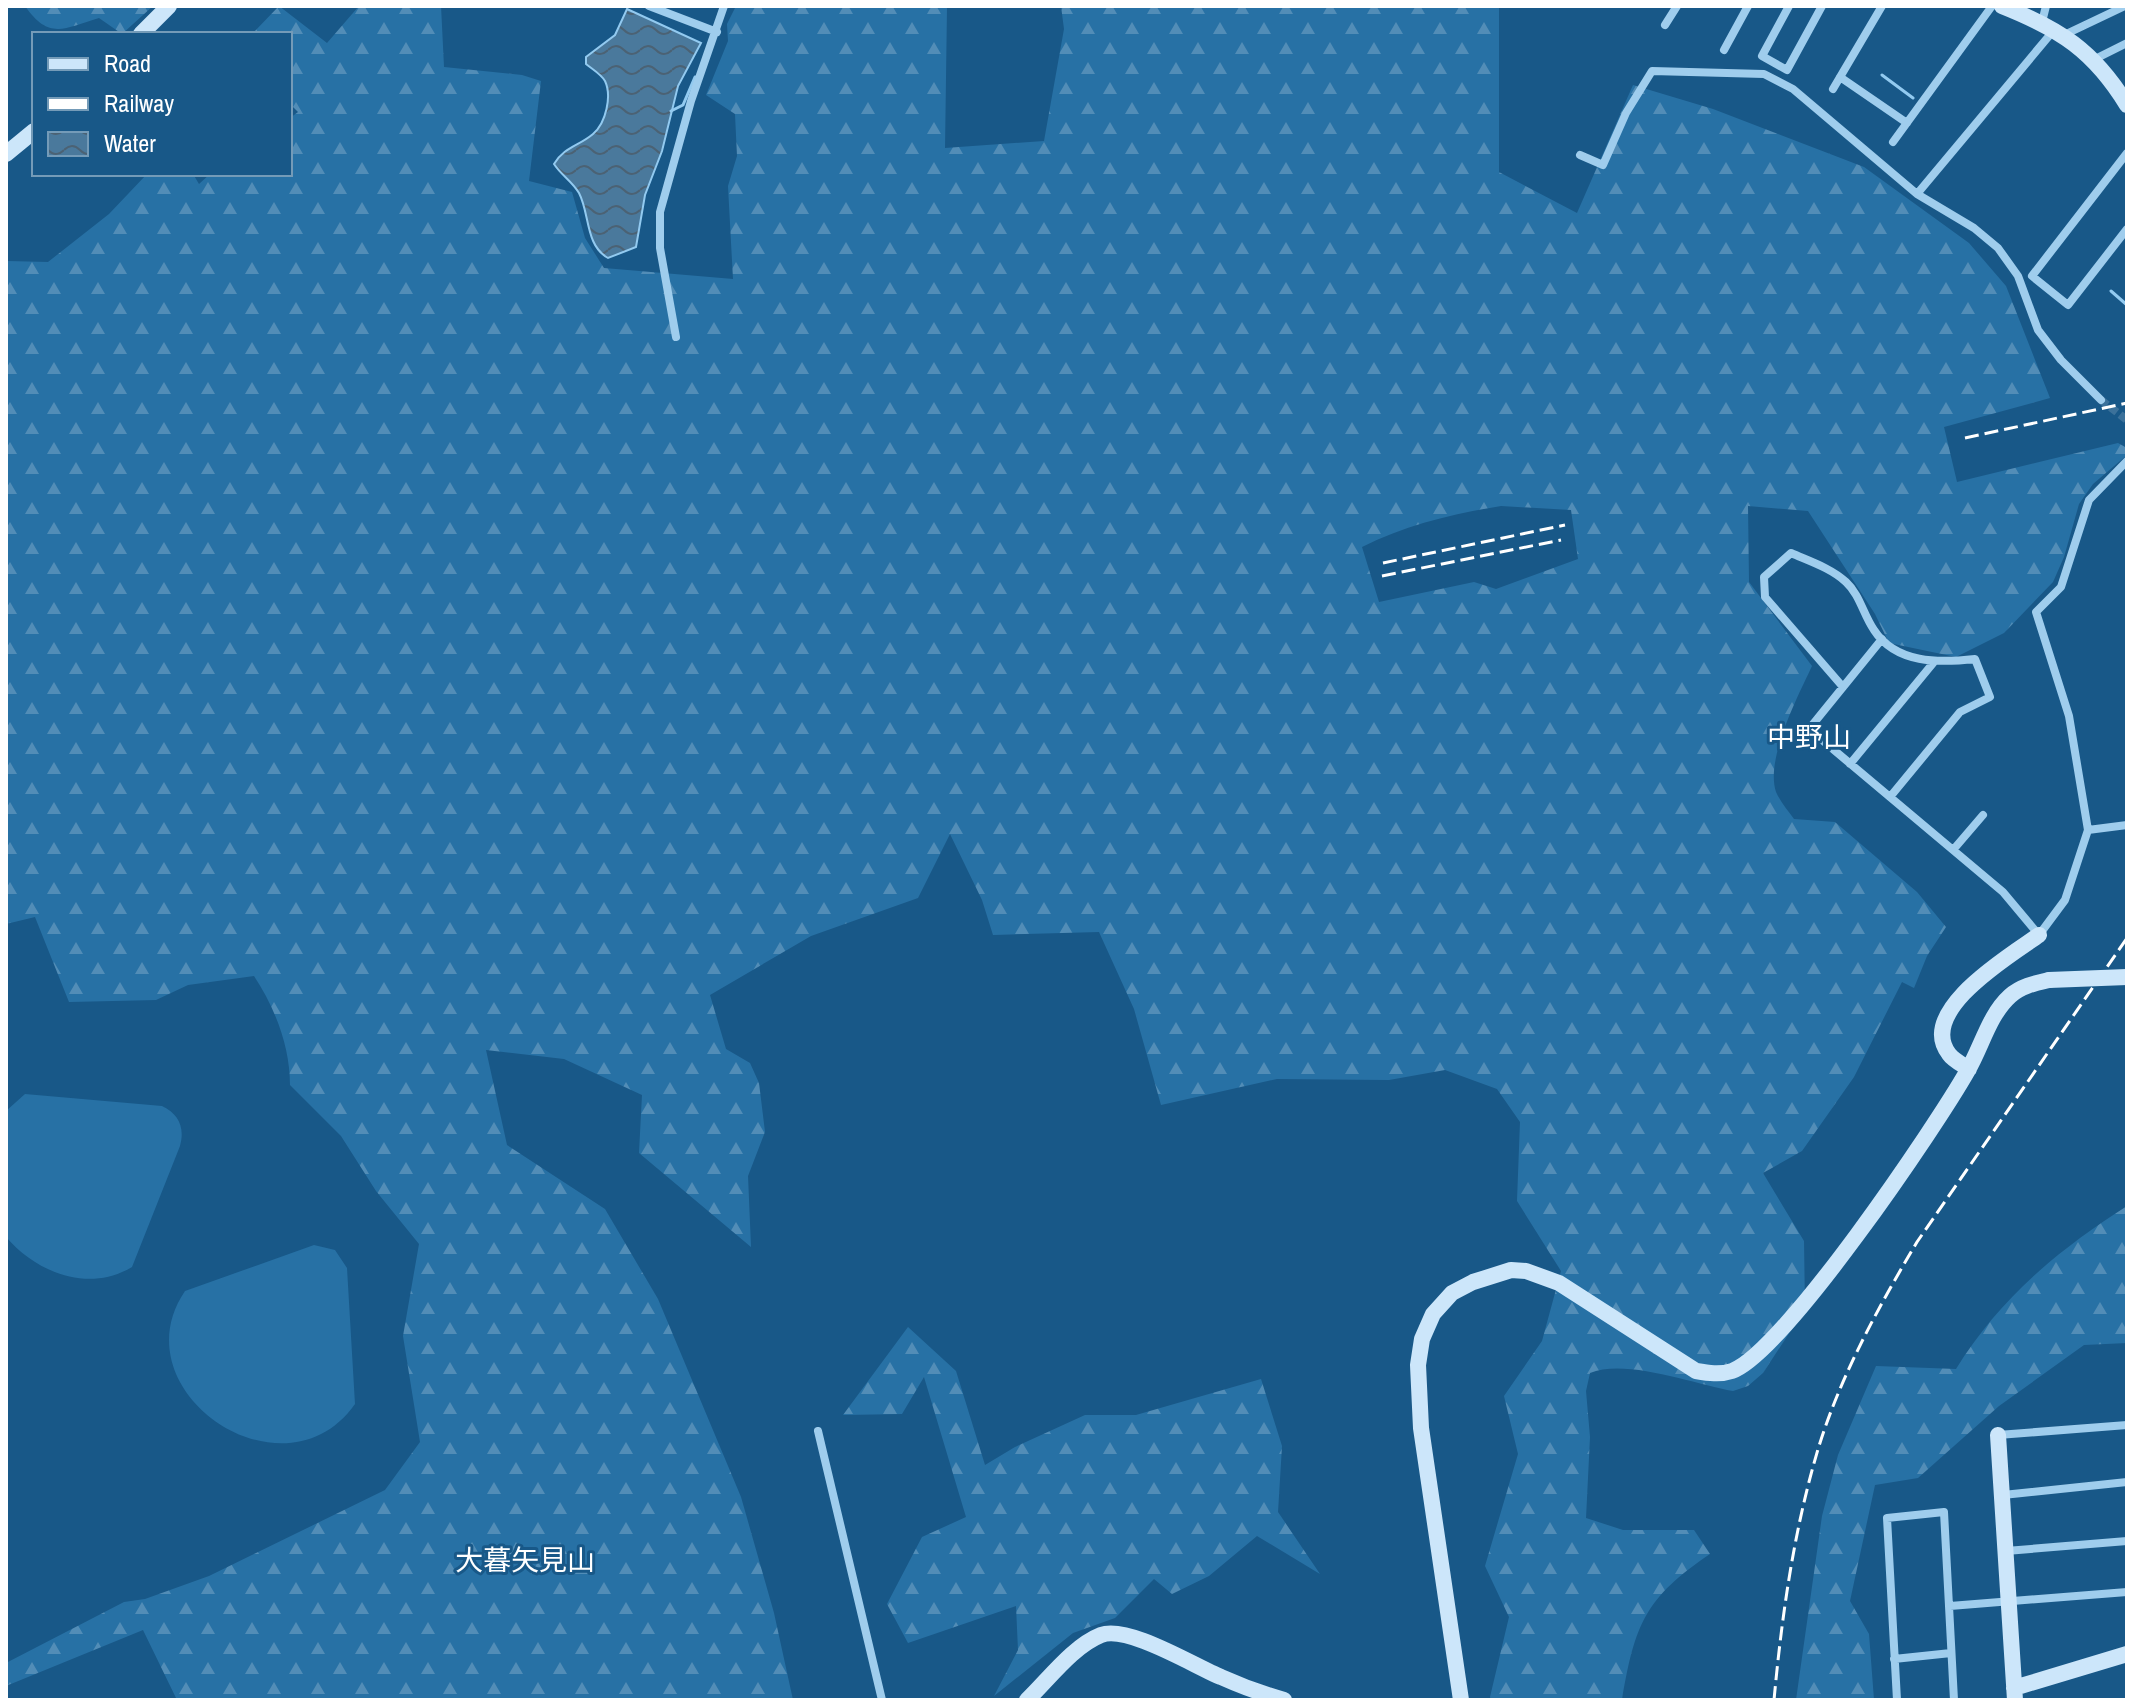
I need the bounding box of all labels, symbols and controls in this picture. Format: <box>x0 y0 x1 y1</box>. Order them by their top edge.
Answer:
legend <box>32 32 292 176</box>
text: Road <box>104 47 151 79</box>
text: Railway <box>104 87 174 119</box>
text: Water <box>104 127 156 159</box>
district label: 中野山 <box>1767 718 1851 756</box>
district label: 大暮矢見山 <box>455 1541 595 1579</box>

